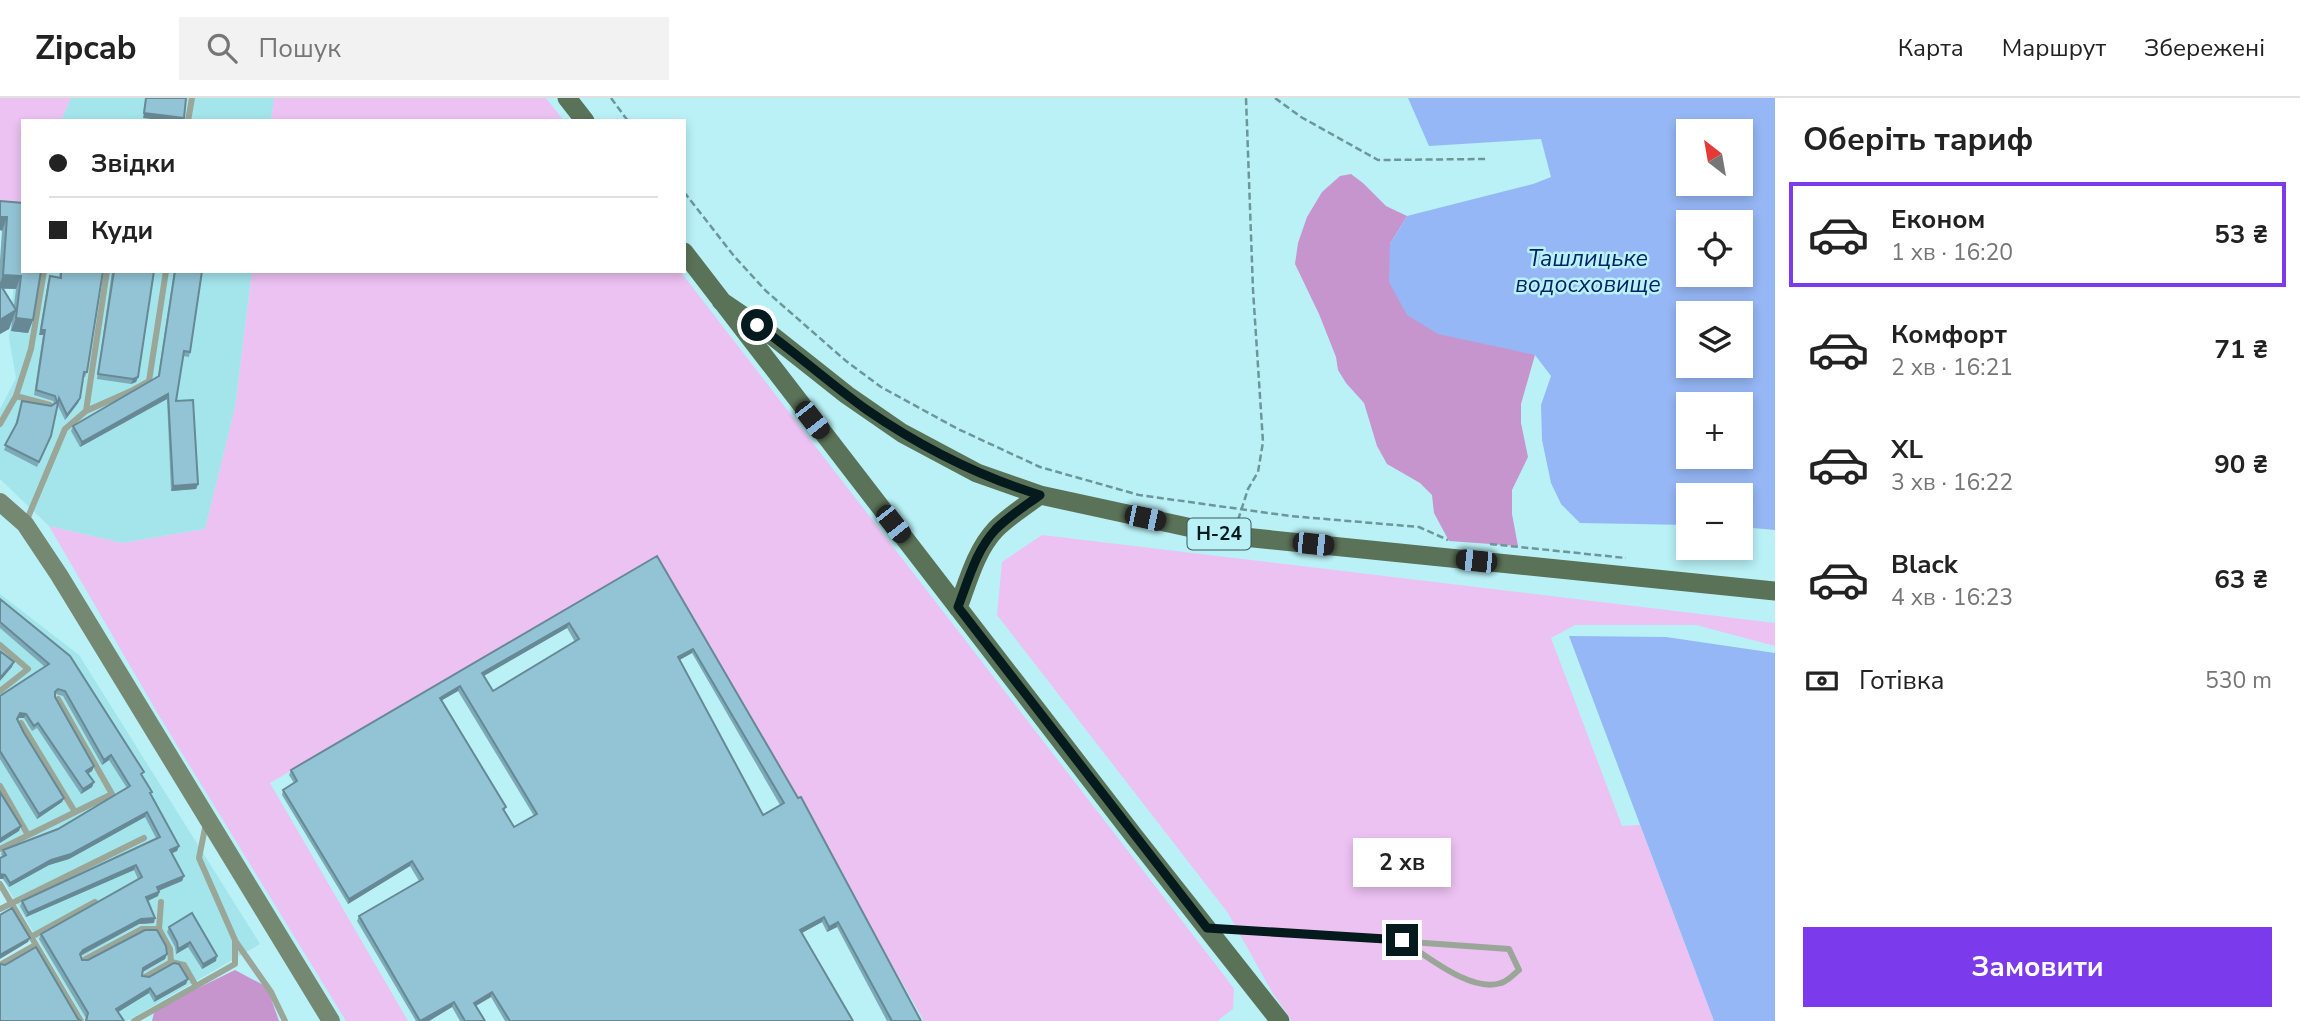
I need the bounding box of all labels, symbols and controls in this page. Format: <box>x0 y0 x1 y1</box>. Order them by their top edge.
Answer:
search box <box>179 17 669 80</box>
text: Zipcab <box>35 26 137 71</box>
icon: search <box>203 29 241 67</box>
text: Пошук <box>259 31 341 66</box>
text: Карта <box>1898 32 1964 64</box>
text: Маршрут <box>2002 32 2106 64</box>
text: Збережені <box>2144 32 2265 64</box>
text: Оберіть тариф <box>1803 118 2033 161</box>
north arrow <box>1676 119 1754 196</box>
map controls <box>1676 119 1753 560</box>
text: Звідки <box>91 146 176 181</box>
text: Економ <box>1891 202 1985 237</box>
icon: car <box>1807 203 1870 266</box>
button: locate <box>1676 210 1753 287</box>
text: Куди <box>91 213 153 248</box>
text: 53 ₴ <box>2214 217 2268 252</box>
text: 1 хв · 16:20 <box>1891 237 2013 268</box>
water label: Ташлицьке водосховище <box>1515 243 1661 300</box>
button: layers <box>1676 301 1753 378</box>
route start <box>741 309 773 341</box>
text: Комфорт <box>1891 317 2007 352</box>
icon: car <box>1807 318 1870 381</box>
text: 71 ₴ <box>2214 332 2268 367</box>
text: 2 хв · 16:21 <box>1891 352 2013 383</box>
button: + <box>1676 392 1753 469</box>
car <box>791 397 834 443</box>
text: XL <box>1891 432 1923 467</box>
icon: car <box>1807 433 1870 496</box>
text: 90 ₴ <box>2214 447 2268 482</box>
text: 3 хв · 16:22 <box>1891 467 2013 498</box>
button: − <box>1676 483 1753 560</box>
car <box>872 501 915 547</box>
car <box>1123 503 1168 533</box>
road number: Н-24 <box>1188 518 1250 550</box>
car <box>1292 531 1335 557</box>
text: Black <box>1891 547 1958 582</box>
car <box>1455 548 1498 574</box>
icon: car <box>1807 548 1870 611</box>
text: 63 ₴ <box>2214 562 2268 597</box>
text: 4 хв · 16:23 <box>1891 582 2013 613</box>
icon: cash <box>1803 662 1841 700</box>
text: Готівка <box>1859 663 1944 698</box>
text: 530 m <box>2205 665 2272 696</box>
callout: 2 хв <box>1353 838 1451 888</box>
text: 2 хв <box>1379 847 1425 878</box>
route end <box>1386 924 1418 956</box>
button: Замовити <box>1803 927 2272 1007</box>

